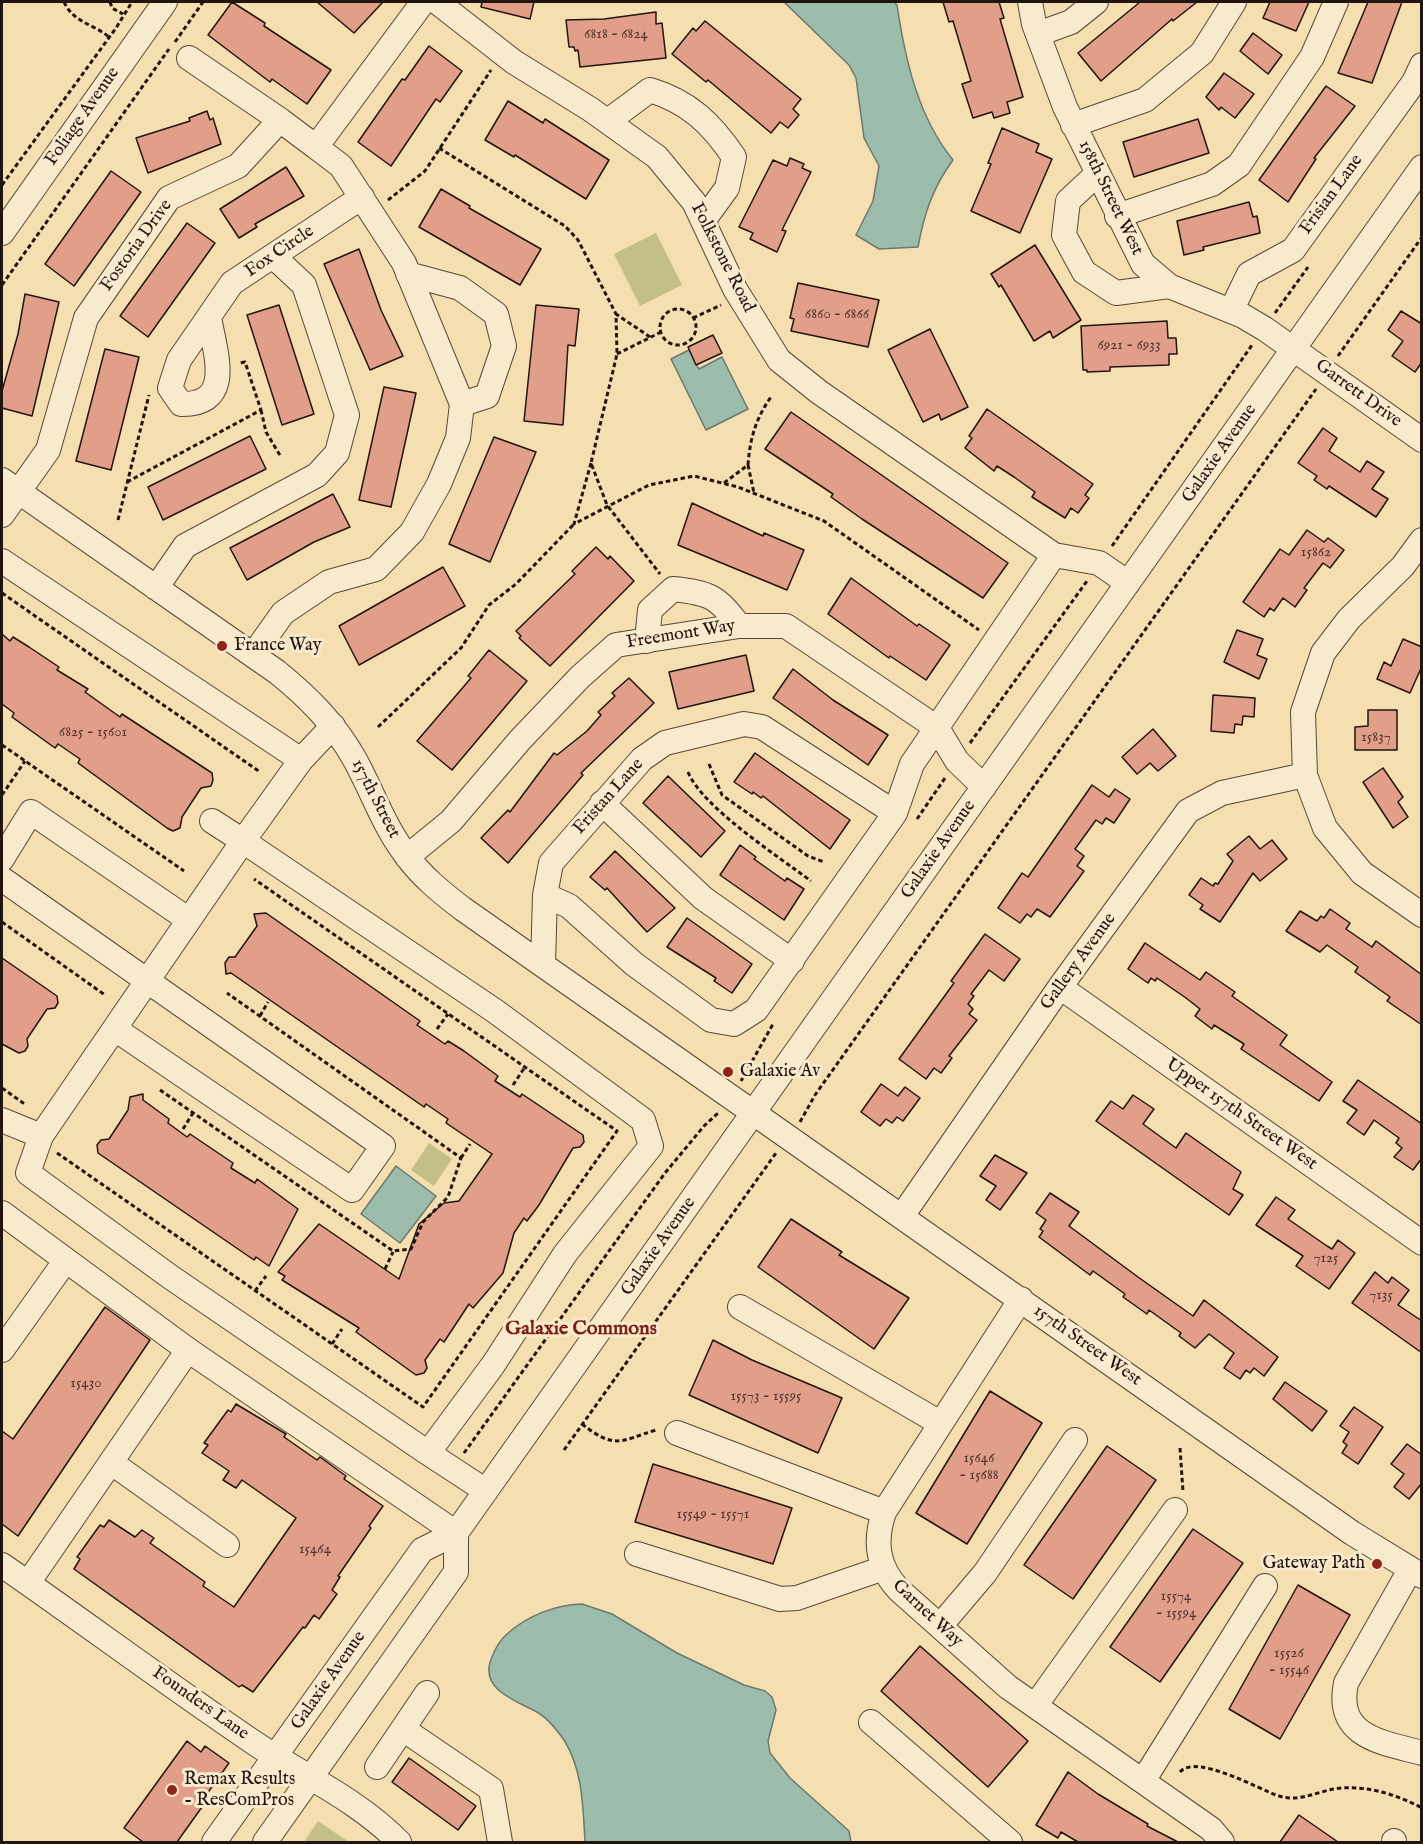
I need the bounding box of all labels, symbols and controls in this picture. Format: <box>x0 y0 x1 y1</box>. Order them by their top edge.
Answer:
house number: 6818 - 6824 <box>584 26 648 44</box>
street label: Foliage Avenue <box>41 64 125 170</box>
street label: 158th Street West <box>1073 137 1147 259</box>
street label: Frisian Lane <box>1296 151 1368 239</box>
street label: Fostoria Drive <box>96 196 178 296</box>
street label: Folkstone Road <box>685 200 759 316</box>
street label: Fox Circle <box>241 221 319 283</box>
house number: 6860 - 6866 <box>805 306 869 324</box>
house number: 6921 - 6933 <box>1097 337 1161 355</box>
street label: Garrett Drive <box>1310 355 1406 433</box>
street label: Galaxie Avenue <box>1178 401 1262 507</box>
house number: 15862 <box>1301 544 1331 562</box>
street label: Freemont Way <box>625 616 737 654</box>
place label: France Way <box>234 635 322 657</box>
marker: France Way <box>215 639 229 653</box>
house number: 6825 - 15601 <box>59 724 127 742</box>
house number: 15837 <box>1361 729 1391 747</box>
street label: Fristan Lane <box>569 755 649 839</box>
street label: 157th Street <box>346 756 404 842</box>
street label: Galaxie Avenue <box>897 797 981 903</box>
street label: Gallery Avenue <box>1037 909 1121 1015</box>
street label: Upper 157th Street West <box>1161 1054 1321 1176</box>
place label: Galaxie Av <box>740 1061 820 1083</box>
marker: Galaxie Av <box>721 1065 735 1079</box>
street label: Galaxie Avenue <box>617 1194 701 1300</box>
house number: 7125 <box>1313 1250 1339 1268</box>
house number: 7135 <box>1369 1287 1393 1305</box>
street label: 157th Street West <box>1029 1301 1145 1391</box>
district label: Galaxie Commons <box>505 1318 657 1342</box>
house number: 15430 <box>70 1375 102 1393</box>
house number: 15573 - 15595 <box>730 1388 802 1406</box>
house number: 15646 - 15688 <box>959 1450 999 1485</box>
house number: 15549 - 15571 <box>677 1506 749 1524</box>
house number: 15464 <box>299 1541 331 1559</box>
place label: Gateway Path <box>1262 1553 1365 1575</box>
marker: Gateway Path <box>1370 1557 1384 1571</box>
street label: Garnet Way <box>887 1576 967 1652</box>
house number: 15574 - 15594 <box>1156 1588 1196 1623</box>
street label: Galaxie Avenue <box>287 1628 371 1734</box>
house number: 15526 - 15546 <box>1269 1645 1309 1680</box>
street label: Founders Lane <box>148 1663 252 1745</box>
place label: Remax Results - ResComPros <box>184 1769 295 1812</box>
marker: Remax Results - ResComPros <box>165 1783 179 1797</box>

